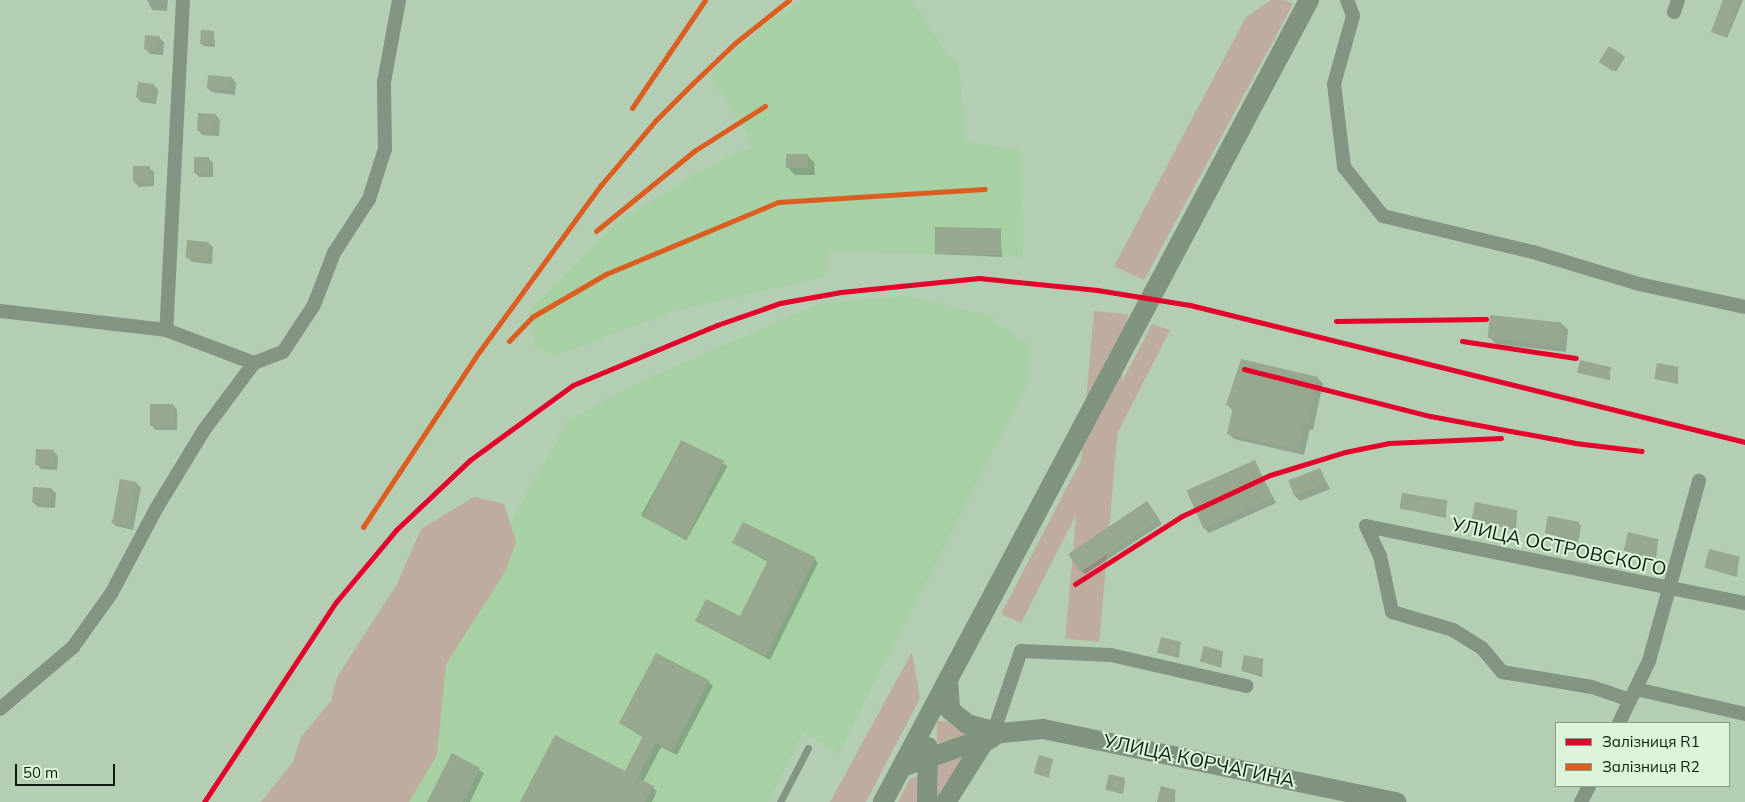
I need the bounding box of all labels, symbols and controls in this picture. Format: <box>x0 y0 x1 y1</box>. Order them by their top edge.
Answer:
street label: УЛИЦА ОСТРОВСКОГО <box>1449 513 1669 581</box>
legend <box>1555 722 1730 787</box>
street label: УЛИЦА КОРЧАГИНА <box>1101 730 1297 792</box>
text: Залізниця R1 <box>1602 732 1700 751</box>
scale bar <box>18 754 118 786</box>
text: Залізниця R2 <box>1602 757 1700 776</box>
text: 50 m <box>23 763 58 782</box>

